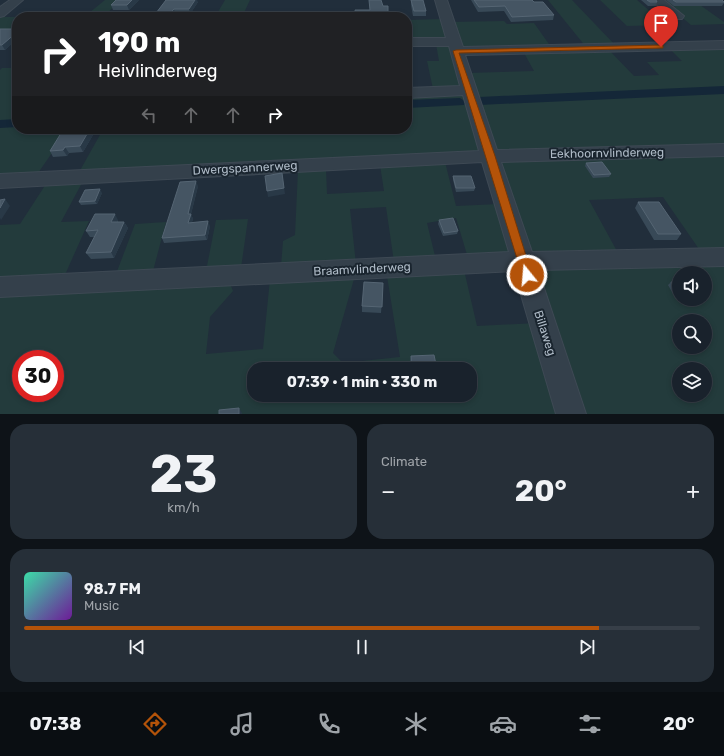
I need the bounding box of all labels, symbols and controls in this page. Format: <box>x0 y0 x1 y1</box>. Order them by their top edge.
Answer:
pin <box>644 6 678 47</box>
icon: arrive <box>650 12 672 34</box>
text: 190 m <box>98 26 181 59</box>
icon: right <box>32 28 84 80</box>
text: Heivlinderweg <box>98 60 218 82</box>
icon: left <box>138 104 160 126</box>
icon: ahead <box>180 104 202 126</box>
icon: ahead <box>222 104 244 126</box>
icon: right <box>264 104 286 126</box>
street label: Eekhoornvlinderweg <box>550 145 664 161</box>
street label: Dwergspannerweg <box>192 158 298 178</box>
position arrow <box>506 254 548 296</box>
street label: Braamvlinderweg <box>313 259 411 279</box>
map controls <box>672 266 712 402</box>
button: sound <box>672 266 712 306</box>
street label: Billaweg <box>531 309 559 357</box>
button: search <box>672 314 712 354</box>
speed limit sign: 30 <box>12 350 64 402</box>
button: layers <box>672 362 712 402</box>
text: 07:39 · 1 min · 330 m <box>287 373 437 391</box>
text: 23 <box>149 443 218 505</box>
text: Climate <box>381 454 427 469</box>
text: 20° <box>515 473 567 509</box>
text: − <box>381 478 395 505</box>
text: + <box>686 478 700 505</box>
text: km/h <box>167 500 200 515</box>
text: 98.7 FM <box>84 580 141 598</box>
text: Music <box>84 598 119 613</box>
icon: previous <box>126 636 148 658</box>
icon: pause <box>351 636 373 658</box>
icon: next <box>576 636 598 658</box>
icon: directions <box>141 710 169 738</box>
icon: music <box>228 710 256 738</box>
icon: phone <box>315 710 343 738</box>
icon: climate <box>402 710 430 738</box>
icon: car <box>489 710 517 738</box>
icon: filters <box>576 710 604 738</box>
text: 07:38 <box>30 713 81 735</box>
text: 20° <box>663 713 694 735</box>

